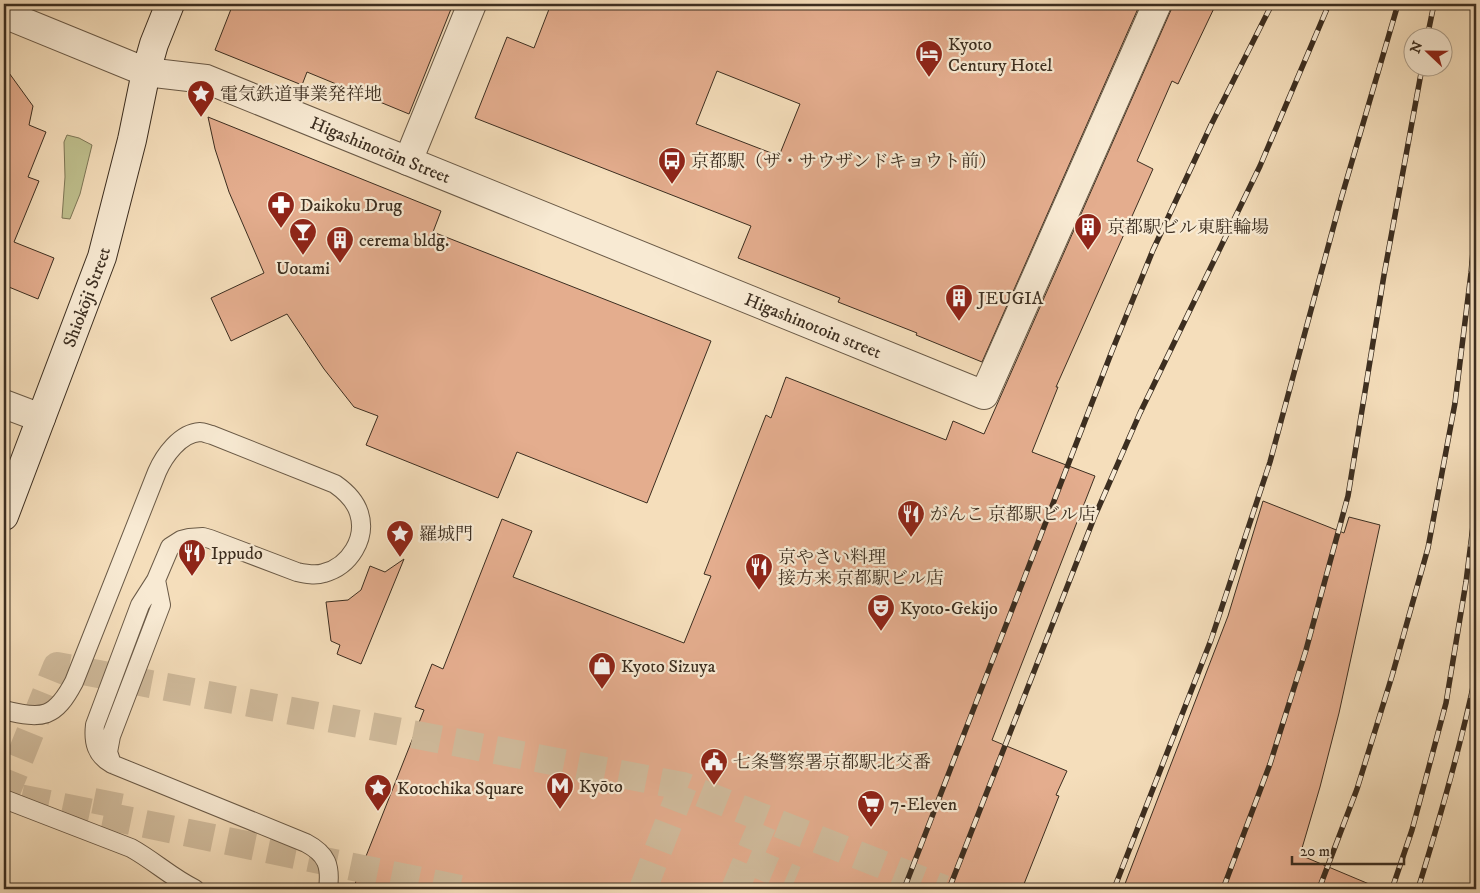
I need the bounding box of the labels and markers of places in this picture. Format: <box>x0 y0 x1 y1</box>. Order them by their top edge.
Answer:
place label: Kyoto Century Hotel <box>948 34 1053 77</box>
hotel icon: Kyoto Century Hotel <box>914 39 944 78</box>
place icon: 電気鉄道事業発祥地 <box>186 79 216 118</box>
place label: 電気鉄道事業発祥地 <box>220 84 382 106</box>
bus stop icon: 京都駅（ザ・サウザンドキョウト前） <box>657 146 687 185</box>
place label: 京都駅（ザ・サウザンドキョウト前） <box>691 151 997 173</box>
pharmacy icon: Daikoku Drug <box>266 190 296 229</box>
place label: Daikoku Drug <box>300 195 402 217</box>
building icon: 京都駅ビル東駐輪場 <box>1073 212 1103 251</box>
bar icon: Uotami <box>288 217 318 256</box>
place label: 京都駅ビル東駐輪場 <box>1107 217 1269 239</box>
building icon: cerema bldg. <box>325 225 355 264</box>
place label: cerema bldg. <box>359 230 449 252</box>
place label: Uotami <box>276 258 330 280</box>
building icon: JEUGIA <box>944 283 974 322</box>
place label: JEUGIA <box>976 288 1044 310</box>
restaurant icon: がんこ 京都駅ビル店 <box>896 499 926 538</box>
place label: がんこ 京都駅ビル店 <box>930 504 1096 526</box>
place icon: 羅城門 <box>385 519 415 558</box>
place label: 羅城門 <box>419 524 473 546</box>
restaurant icon: Ippudo <box>177 538 207 577</box>
place label: Ippudo <box>211 543 263 565</box>
place label: 京やさい料理 接方来 京都駅ビル店 <box>778 547 944 590</box>
restaurant icon: 京やさい料理 接方来 京都駅ビル店 <box>744 552 774 591</box>
theatre icon: Kyoto-Gekijo <box>866 593 896 632</box>
place label: Kyoto-Gekijo <box>900 598 998 620</box>
shop icon: Kyoto Sizuya <box>587 651 617 690</box>
place label: Kyoto Sizuya <box>621 656 716 678</box>
public building icon: 七条警察署京都駅北交番 <box>699 747 729 786</box>
place label: 七条警察署京都駅北交番 <box>733 752 931 774</box>
metro station icon: Kyōto <box>545 771 575 810</box>
place icon: Kotochika Square <box>363 773 393 812</box>
place label: Kyōto <box>579 776 623 798</box>
place label: Kotochika Square <box>397 778 524 800</box>
supermarket icon: 7-Eleven <box>856 789 886 828</box>
place label: 7-Eleven <box>890 794 958 816</box>

